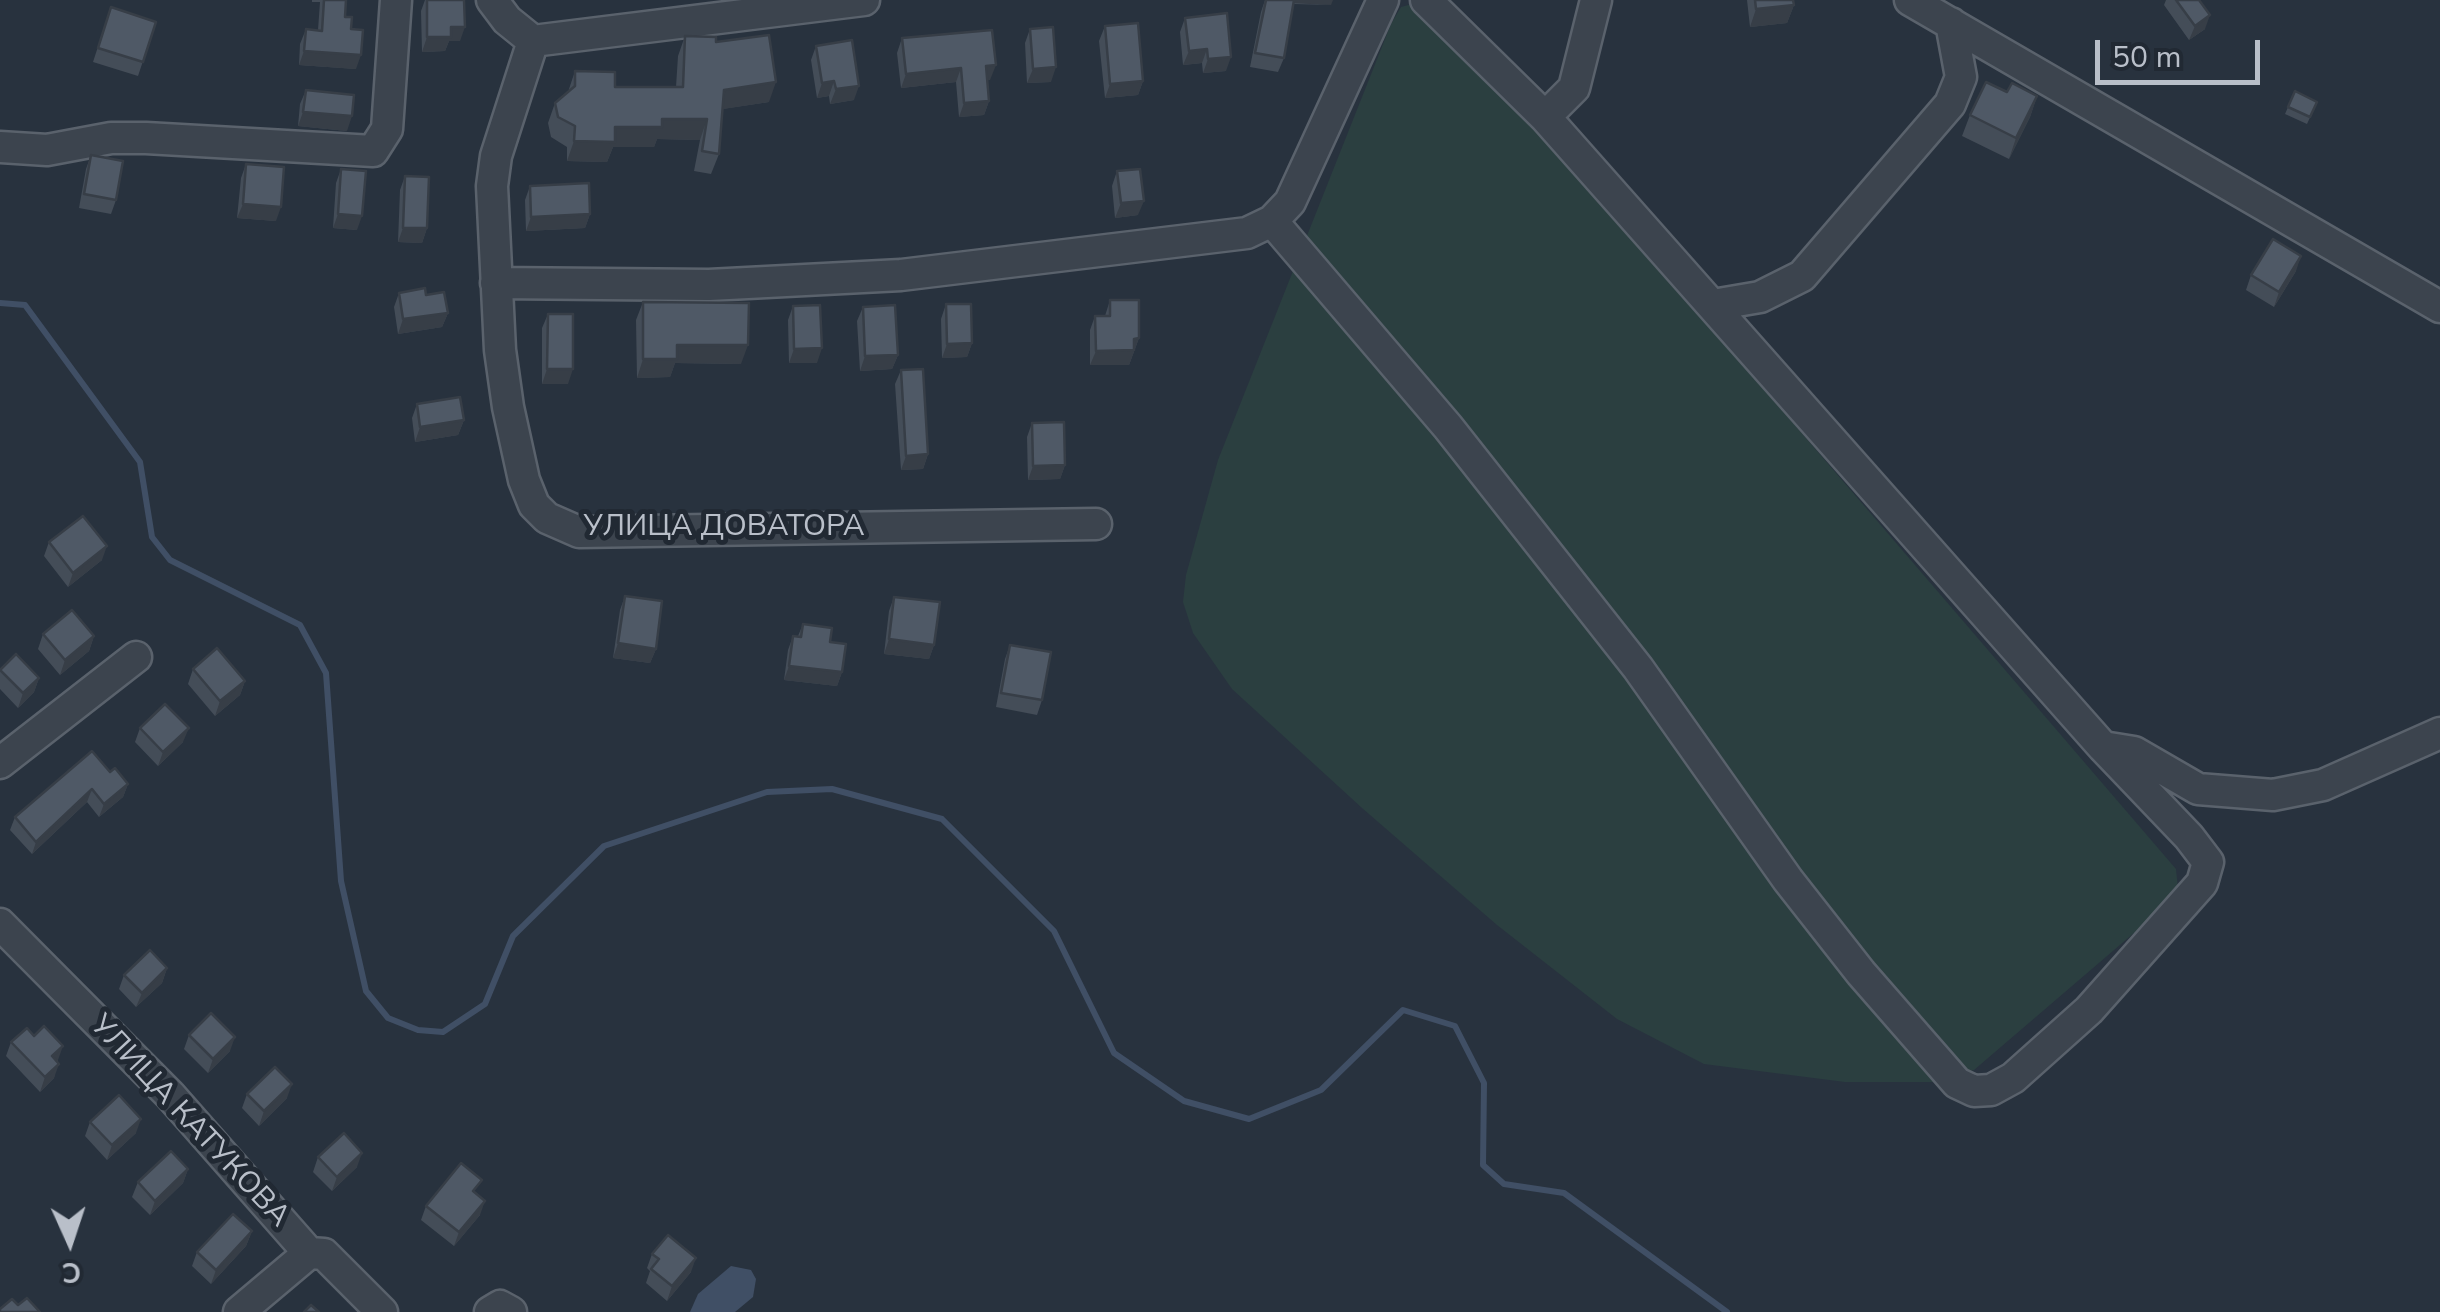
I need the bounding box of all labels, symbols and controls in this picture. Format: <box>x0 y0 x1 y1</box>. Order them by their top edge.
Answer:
scale bar <box>2100 20 2265 82</box>
text: 50 m <box>2112 37 2181 78</box>
street label: УЛИЦА ДОВАТОРА <box>583 510 865 546</box>
street label: УЛИЦА КАТУКОВА <box>82 1009 296 1235</box>
north arrow <box>20 1192 120 1292</box>
text: С <box>61 1252 82 1291</box>

